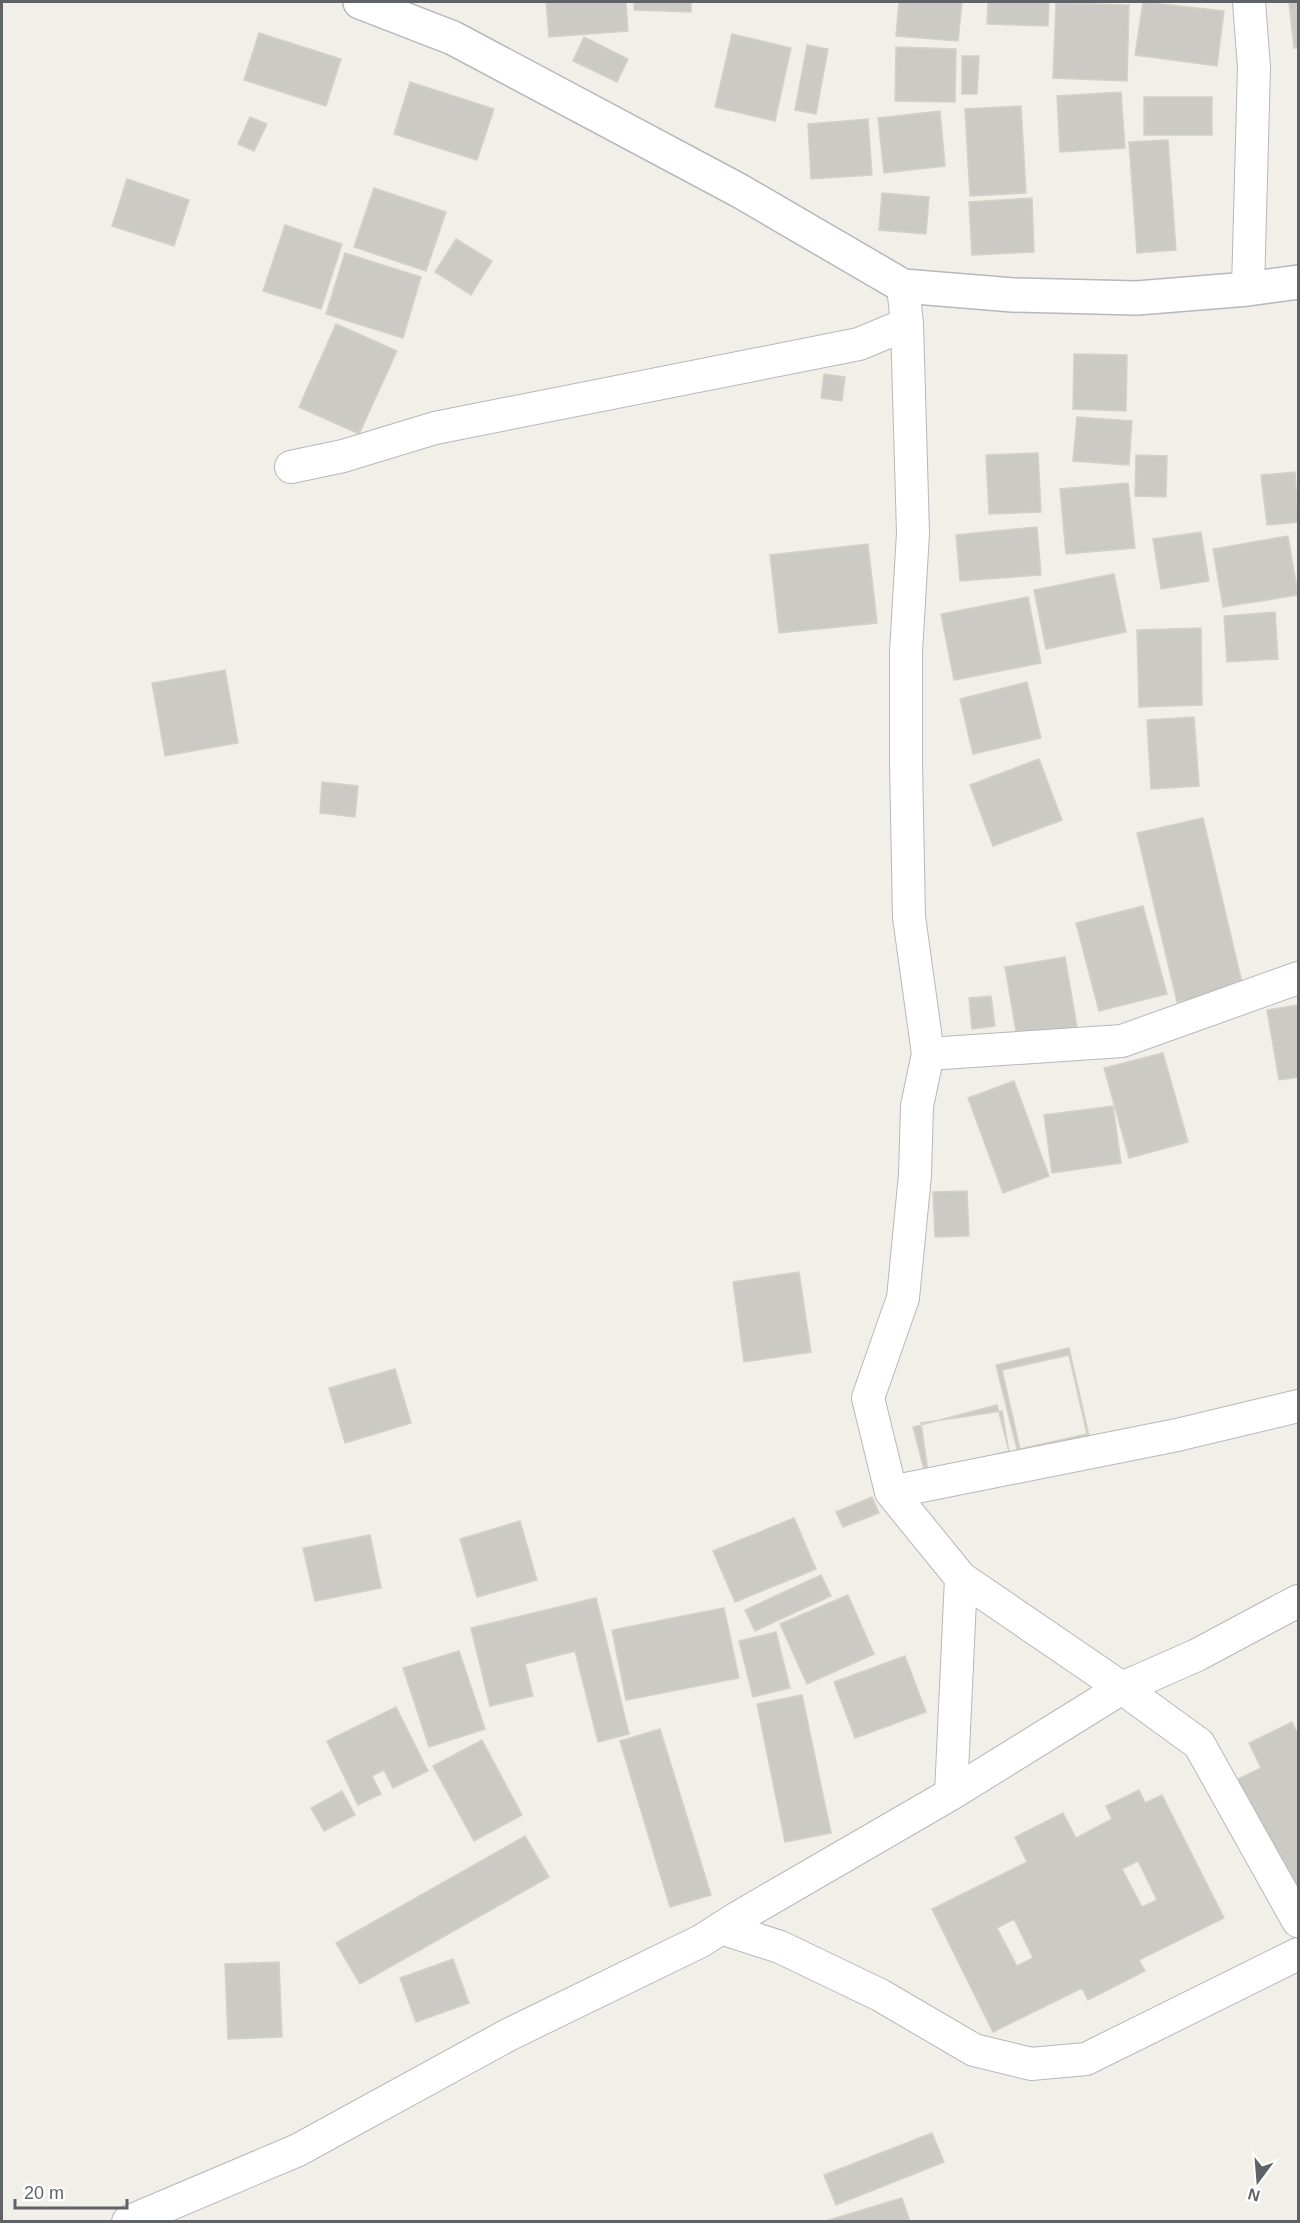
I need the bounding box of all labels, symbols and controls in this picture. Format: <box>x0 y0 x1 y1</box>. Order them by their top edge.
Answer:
north arrow <box>1228 2151 1288 2211</box>
scale bar <box>15 2172 128 2210</box>
text: 20 m <box>24 2183 64 2203</box>
text: N <box>1246 2185 1262 2205</box>

